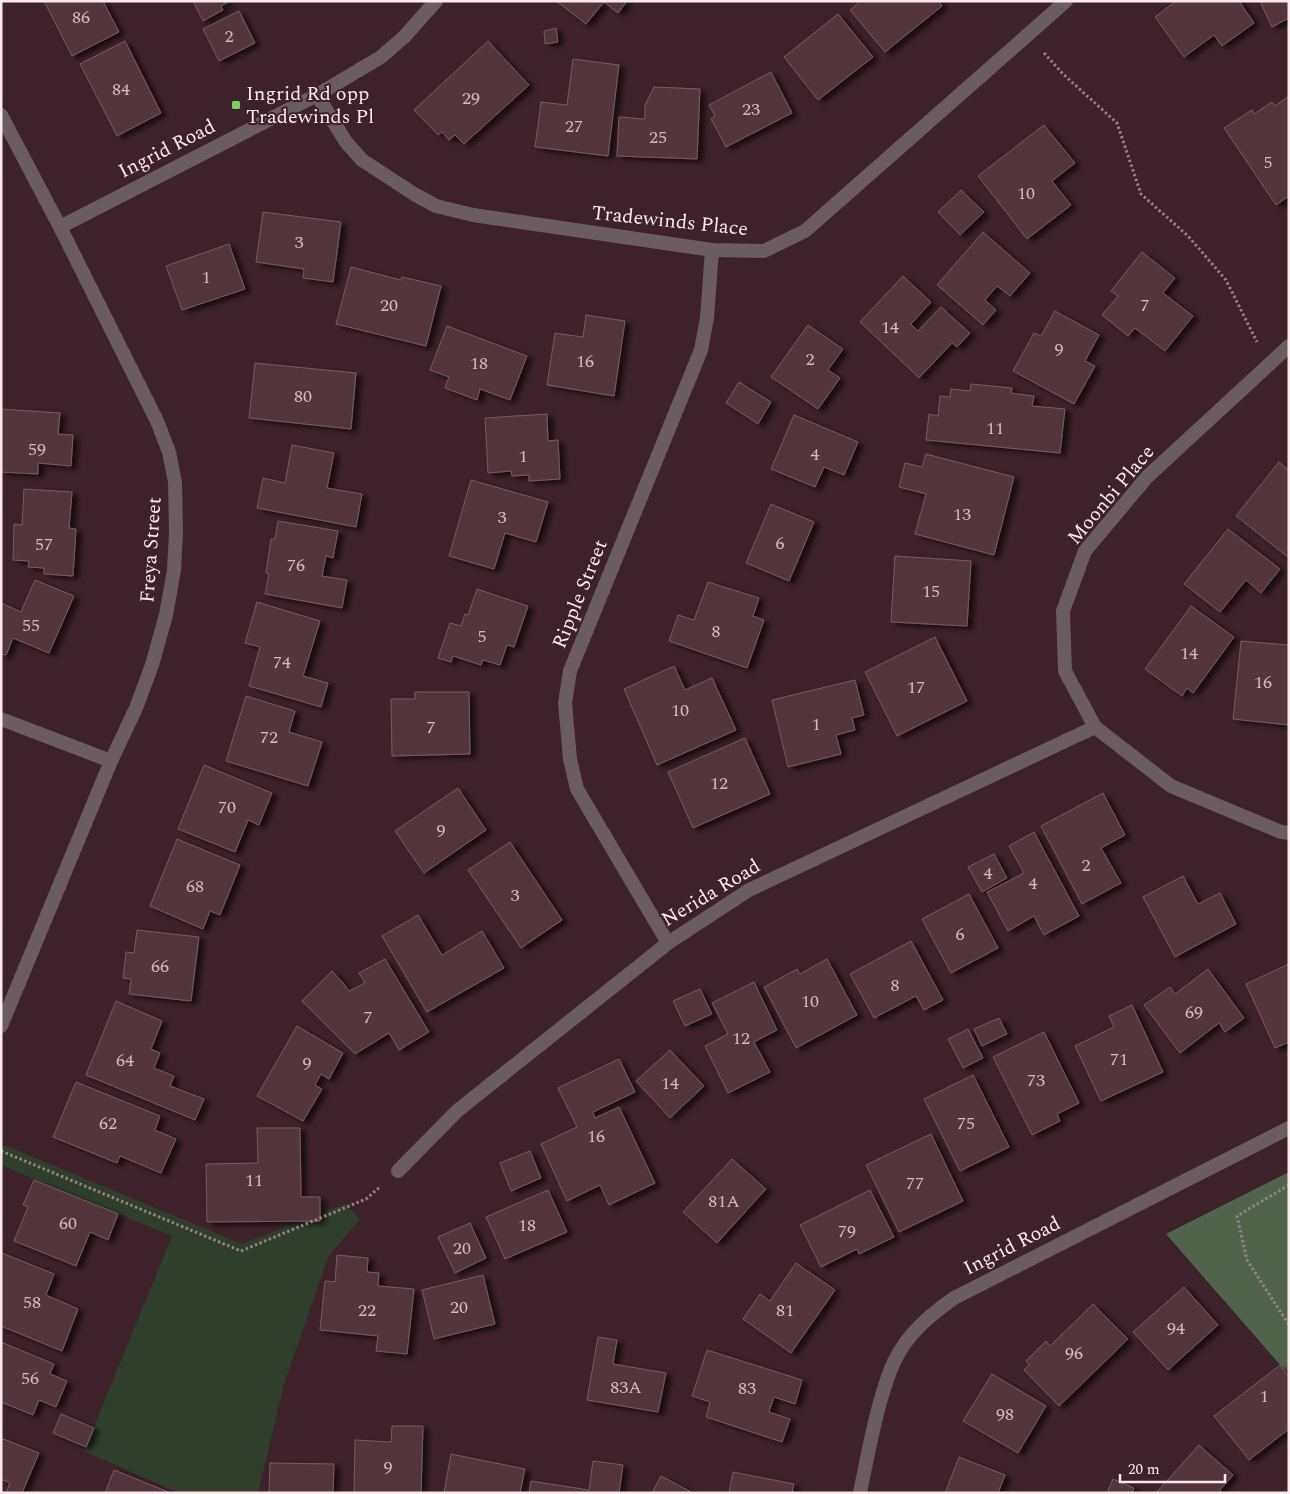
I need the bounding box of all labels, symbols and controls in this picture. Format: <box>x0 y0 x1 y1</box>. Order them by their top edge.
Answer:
house number: 86 <box>72 4 90 31</box>
house number: 2 <box>225 23 234 50</box>
house number: 84 <box>112 76 130 103</box>
place label: Ingrid Rd opp Tradewinds Pl <box>246 79 374 132</box>
house number: 29 <box>462 85 480 112</box>
house number: 23 <box>742 96 760 123</box>
marker: Ingrid Rd opp Tradewinds Pl <box>230 99 242 111</box>
street label: Ingrid Road <box>113 112 221 186</box>
house number: 27 <box>565 113 583 140</box>
house number: 25 <box>649 124 667 151</box>
house number: 5 <box>1264 149 1273 176</box>
house number: 10 <box>1017 180 1035 207</box>
street label: Tradewinds Place <box>590 198 750 244</box>
house number: 3 <box>295 229 304 256</box>
house number: 1 <box>202 264 211 291</box>
house number: 20 <box>380 292 398 319</box>
house number: 7 <box>1141 292 1150 319</box>
house number: 14 <box>881 314 899 341</box>
house number: 9 <box>1055 336 1064 363</box>
house number: 2 <box>806 346 815 373</box>
house number: 16 <box>576 348 594 375</box>
house number: 18 <box>470 350 488 377</box>
house number: 80 <box>294 383 312 410</box>
house number: 11 <box>986 415 1004 442</box>
house number: 59 <box>28 436 46 463</box>
street label: Moonbi Place <box>1060 438 1162 552</box>
house number: 4 <box>811 441 820 468</box>
house number: 1 <box>519 443 528 470</box>
street label: Freya Street <box>132 496 170 604</box>
house number: 13 <box>953 501 971 528</box>
house number: 3 <box>498 504 507 531</box>
house number: 6 <box>776 530 785 557</box>
house number: 57 <box>35 531 53 558</box>
street label: Ripple Street <box>545 535 615 653</box>
house number: 76 <box>287 552 305 579</box>
house number: 15 <box>922 578 940 605</box>
house number: 55 <box>22 612 40 639</box>
house number: 8 <box>712 618 721 645</box>
house number: 5 <box>478 623 487 650</box>
house number: 14 <box>1180 640 1198 667</box>
house number: 74 <box>273 649 291 676</box>
house number: 16 <box>1254 669 1272 696</box>
house number: 17 <box>907 674 925 701</box>
house number: 10 <box>671 697 689 724</box>
house number: 1 <box>812 711 821 738</box>
house number: 7 <box>427 714 436 741</box>
house number: 72 <box>260 724 278 751</box>
house number: 12 <box>710 770 728 797</box>
house number: 70 <box>218 794 236 821</box>
house number: 9 <box>437 817 446 844</box>
street label: Nerida Road <box>656 852 766 934</box>
house number: 2 <box>1082 852 1091 879</box>
house number: 4 <box>984 860 993 887</box>
house number: 4 <box>1029 870 1038 897</box>
house number: 68 <box>186 873 204 900</box>
house number: 3 <box>511 882 520 909</box>
house number: 6 <box>956 921 965 948</box>
house number: 66 <box>151 953 169 980</box>
house number: 8 <box>891 972 900 999</box>
house number: 10 <box>801 988 819 1015</box>
house number: 69 <box>1185 999 1203 1026</box>
house number: 7 <box>364 1004 373 1031</box>
house number: 12 <box>732 1025 750 1052</box>
house number: 71 <box>1110 1046 1128 1073</box>
house number: 64 <box>116 1047 134 1074</box>
house number: 9 <box>303 1050 312 1077</box>
house number: 73 <box>1027 1067 1045 1094</box>
house number: 14 <box>661 1070 679 1097</box>
house number: 62 <box>99 1110 117 1137</box>
house number: 75 <box>957 1110 975 1137</box>
house number: 16 <box>587 1123 605 1150</box>
house number: 11 <box>245 1167 263 1194</box>
house number: 77 <box>906 1170 924 1197</box>
house number: 81A <box>708 1188 740 1215</box>
street label: Ingrid Road <box>958 1209 1066 1283</box>
house number: 60 <box>59 1210 77 1237</box>
house number: 18 <box>518 1212 536 1239</box>
house number: 79 <box>838 1218 856 1245</box>
house number: 20 <box>453 1235 471 1262</box>
house number: 58 <box>23 1289 41 1316</box>
house number: 20 <box>450 1294 468 1321</box>
house number: 22 <box>358 1297 376 1324</box>
house number: 81 <box>776 1297 794 1324</box>
house number: 94 <box>1167 1315 1185 1342</box>
house number: 96 <box>1065 1340 1083 1367</box>
house number: 56 <box>21 1365 39 1392</box>
house number: 83A <box>610 1374 642 1401</box>
house number: 83 <box>738 1375 756 1402</box>
house number: 1 <box>1260 1383 1269 1410</box>
house number: 98 <box>996 1401 1014 1428</box>
scale bar <box>1120 1452 1225 1484</box>
house number: 9 <box>384 1454 393 1481</box>
text: 20 m <box>1128 1458 1160 1481</box>

